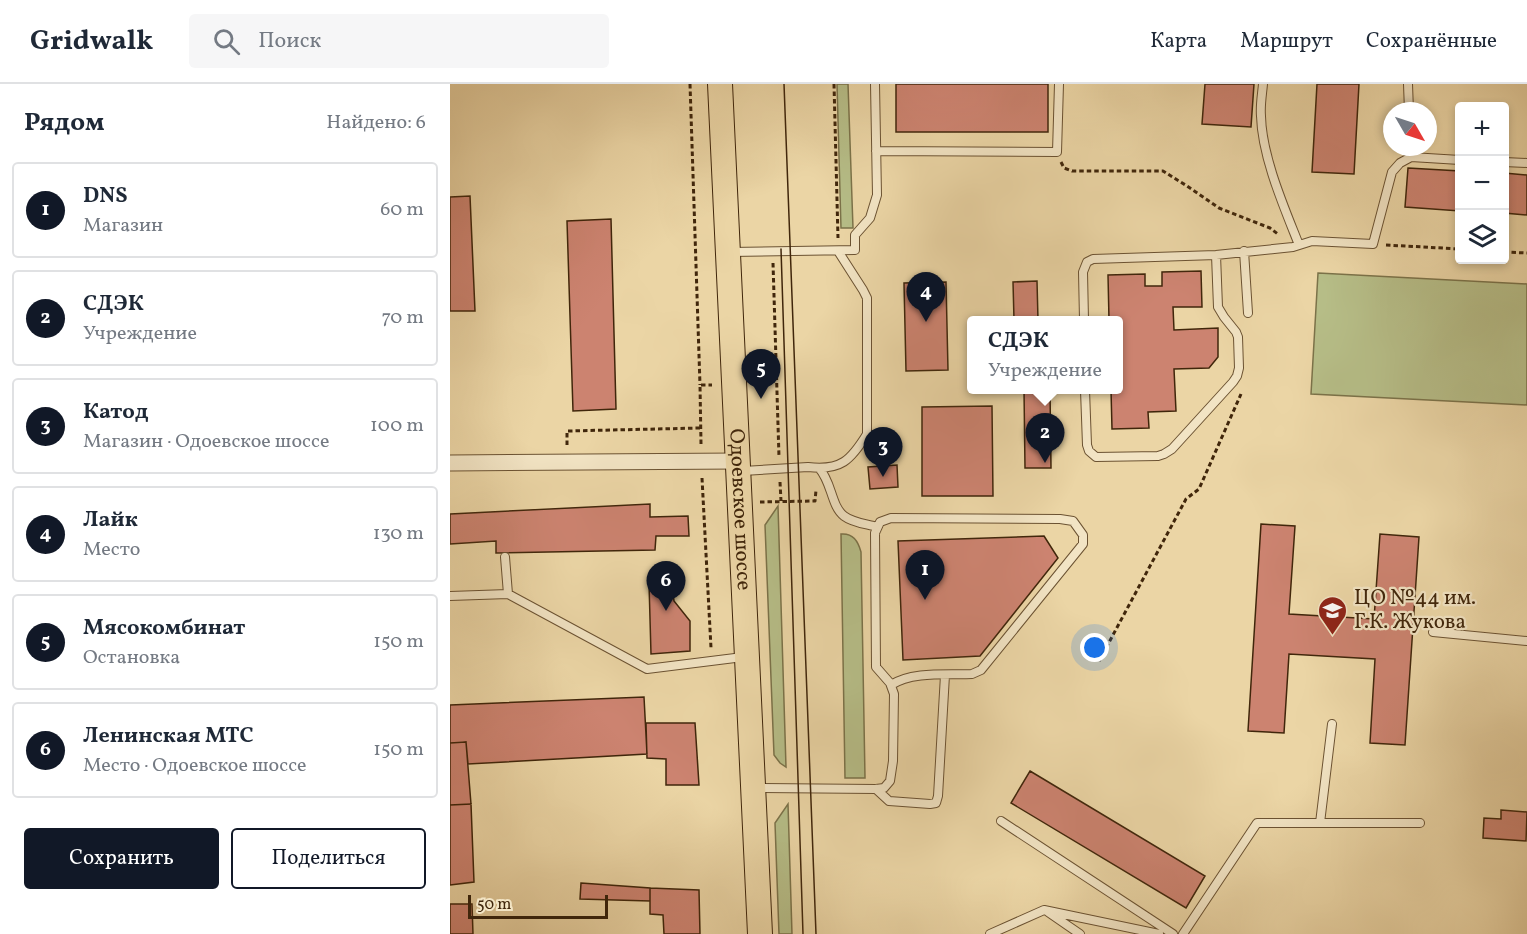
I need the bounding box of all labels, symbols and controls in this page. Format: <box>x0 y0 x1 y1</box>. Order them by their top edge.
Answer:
search box <box>189 14 609 68</box>
text: Gridwalk <box>30 22 153 61</box>
icon: search <box>210 25 243 58</box>
text: Поиск <box>258 26 321 57</box>
text: Карта <box>1150 27 1207 56</box>
text: Маршрут <box>1240 27 1333 56</box>
text: Сохранённые <box>1366 27 1497 56</box>
north arrow <box>1383 102 1437 156</box>
map controls <box>1455 102 1509 264</box>
button: + <box>1455 102 1509 156</box>
text: Рядом <box>24 105 104 141</box>
text: Найдено: 6 <box>326 109 426 137</box>
button: − <box>1455 156 1509 210</box>
text: DNS <box>83 181 127 212</box>
text: 1 <box>41 196 50 224</box>
text: 60 m <box>380 196 424 224</box>
button: layers <box>1455 210 1509 264</box>
text: Магазин <box>83 212 163 240</box>
pin: 4 <box>906 272 946 322</box>
text: СДЭК <box>83 289 144 320</box>
text: 2 <box>40 304 51 332</box>
text: 70 m <box>381 304 424 332</box>
popup <box>967 316 1123 394</box>
text: Учреждение <box>83 320 197 348</box>
text: СДЭК <box>988 326 1049 357</box>
pin: 5 <box>742 350 780 399</box>
text: Учреждение <box>988 357 1102 385</box>
text: Катод <box>83 397 148 428</box>
text: 3 <box>40 412 51 440</box>
text: 100 m <box>370 412 424 440</box>
pin: 2 <box>1026 414 1064 463</box>
text: Магазин · Одоевское шоссе <box>83 428 329 456</box>
street label: Одоевское шоссе <box>722 428 758 591</box>
pin: 3 <box>864 428 902 477</box>
text: Лайк <box>83 505 138 536</box>
text: 4 <box>39 520 52 548</box>
text: 130 m <box>373 520 424 548</box>
text: Место <box>83 536 140 564</box>
pin: 1 <box>906 550 944 600</box>
pin: 6 <box>646 562 686 611</box>
place label: ЦО №44 им. Г.К. Жукова <box>1354 584 1476 637</box>
school or university icon: ЦО №44 им. Г.К. Жукова <box>1317 594 1349 636</box>
text: Мясокомбинат <box>83 613 245 644</box>
text: 5 <box>41 628 50 656</box>
text: 150 m <box>373 628 424 656</box>
your location <box>1080 633 1109 662</box>
text: Остановка <box>83 644 180 672</box>
text: Ленинская МТС <box>83 721 254 752</box>
text: 6 <box>40 736 51 764</box>
text: 150 m <box>373 736 424 764</box>
text: Место · Одоевское шоссе <box>83 752 307 780</box>
button: Сохранить <box>24 828 219 889</box>
button: Поделиться <box>231 828 426 889</box>
scale bar <box>468 892 608 920</box>
text: 50 m <box>477 894 511 916</box>

